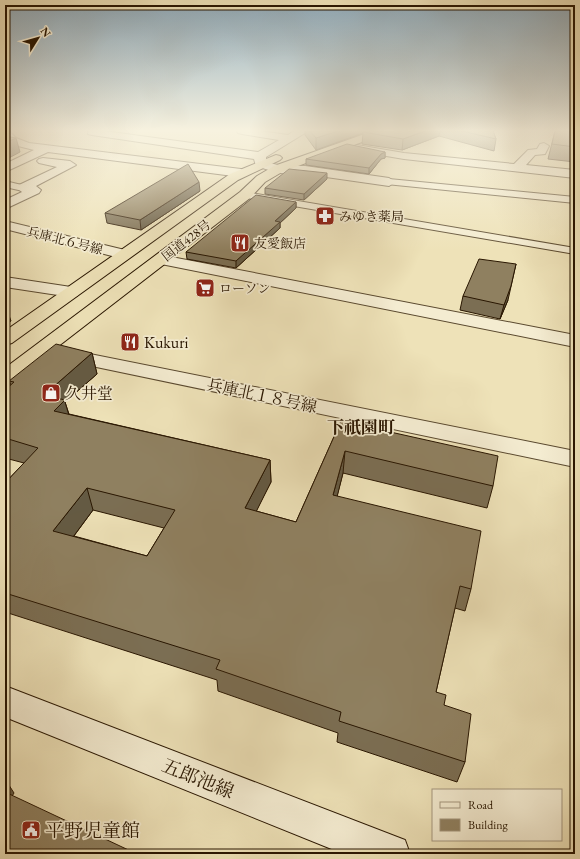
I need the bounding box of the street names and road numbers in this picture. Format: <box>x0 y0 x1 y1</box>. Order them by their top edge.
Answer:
street label: 国道428号 <box>158 216 214 265</box>
street label: 兵庫北６号線 <box>25 223 105 258</box>
street label: 兵庫北１８号線 <box>205 374 319 417</box>
street label: 五郎池線 <box>158 753 238 804</box>

